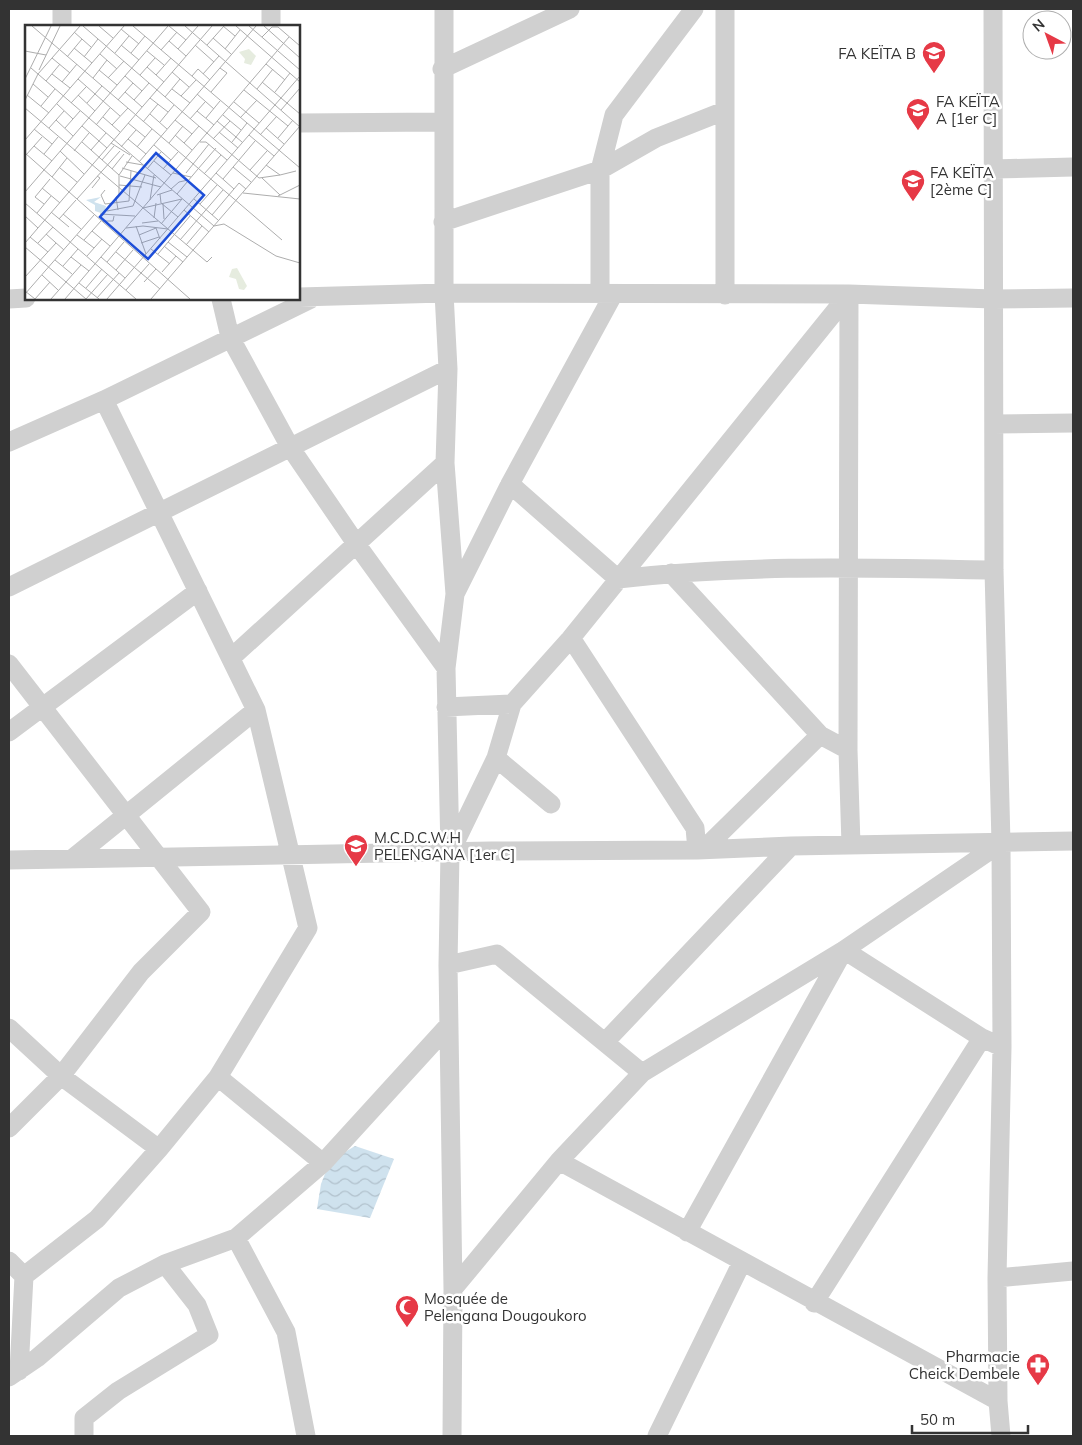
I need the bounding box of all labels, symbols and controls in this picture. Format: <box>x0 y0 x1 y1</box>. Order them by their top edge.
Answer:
north arrow <box>1022 10 1072 60</box>
text: N <box>1029 15 1048 35</box>
inset map <box>25 25 300 300</box>
school or university icon: FA KEÏTA B <box>921 40 947 74</box>
place label: FA KEÏTA B <box>838 44 916 63</box>
place label: FA KEÏTA A [1er C] <box>936 92 1000 128</box>
school or university icon: FA KEÏTA A [1er C] <box>905 97 931 131</box>
place label: FA KEÏTA [2ème C] <box>930 163 994 199</box>
school or university icon: FA KEÏTA [2ème C] <box>900 168 926 202</box>
place label: M.C.D.C.W.H PELENGANA [1er C] <box>374 828 515 864</box>
school or university icon: M.C.D.C.W.H PELENGANA [1er C] <box>343 833 369 867</box>
place label: Mosquée de Pelengana Dougoukoro <box>424 1289 587 1325</box>
mosque icon: Mosquée de Pelengana Dougoukoro <box>394 1294 420 1328</box>
place label: Pharmacie Cheick Dembele <box>909 1347 1020 1383</box>
pharmacy icon: Pharmacie Cheick Dembele <box>1025 1352 1051 1386</box>
scale bar <box>912 1402 1028 1434</box>
text: 50 m <box>920 1410 955 1429</box>

